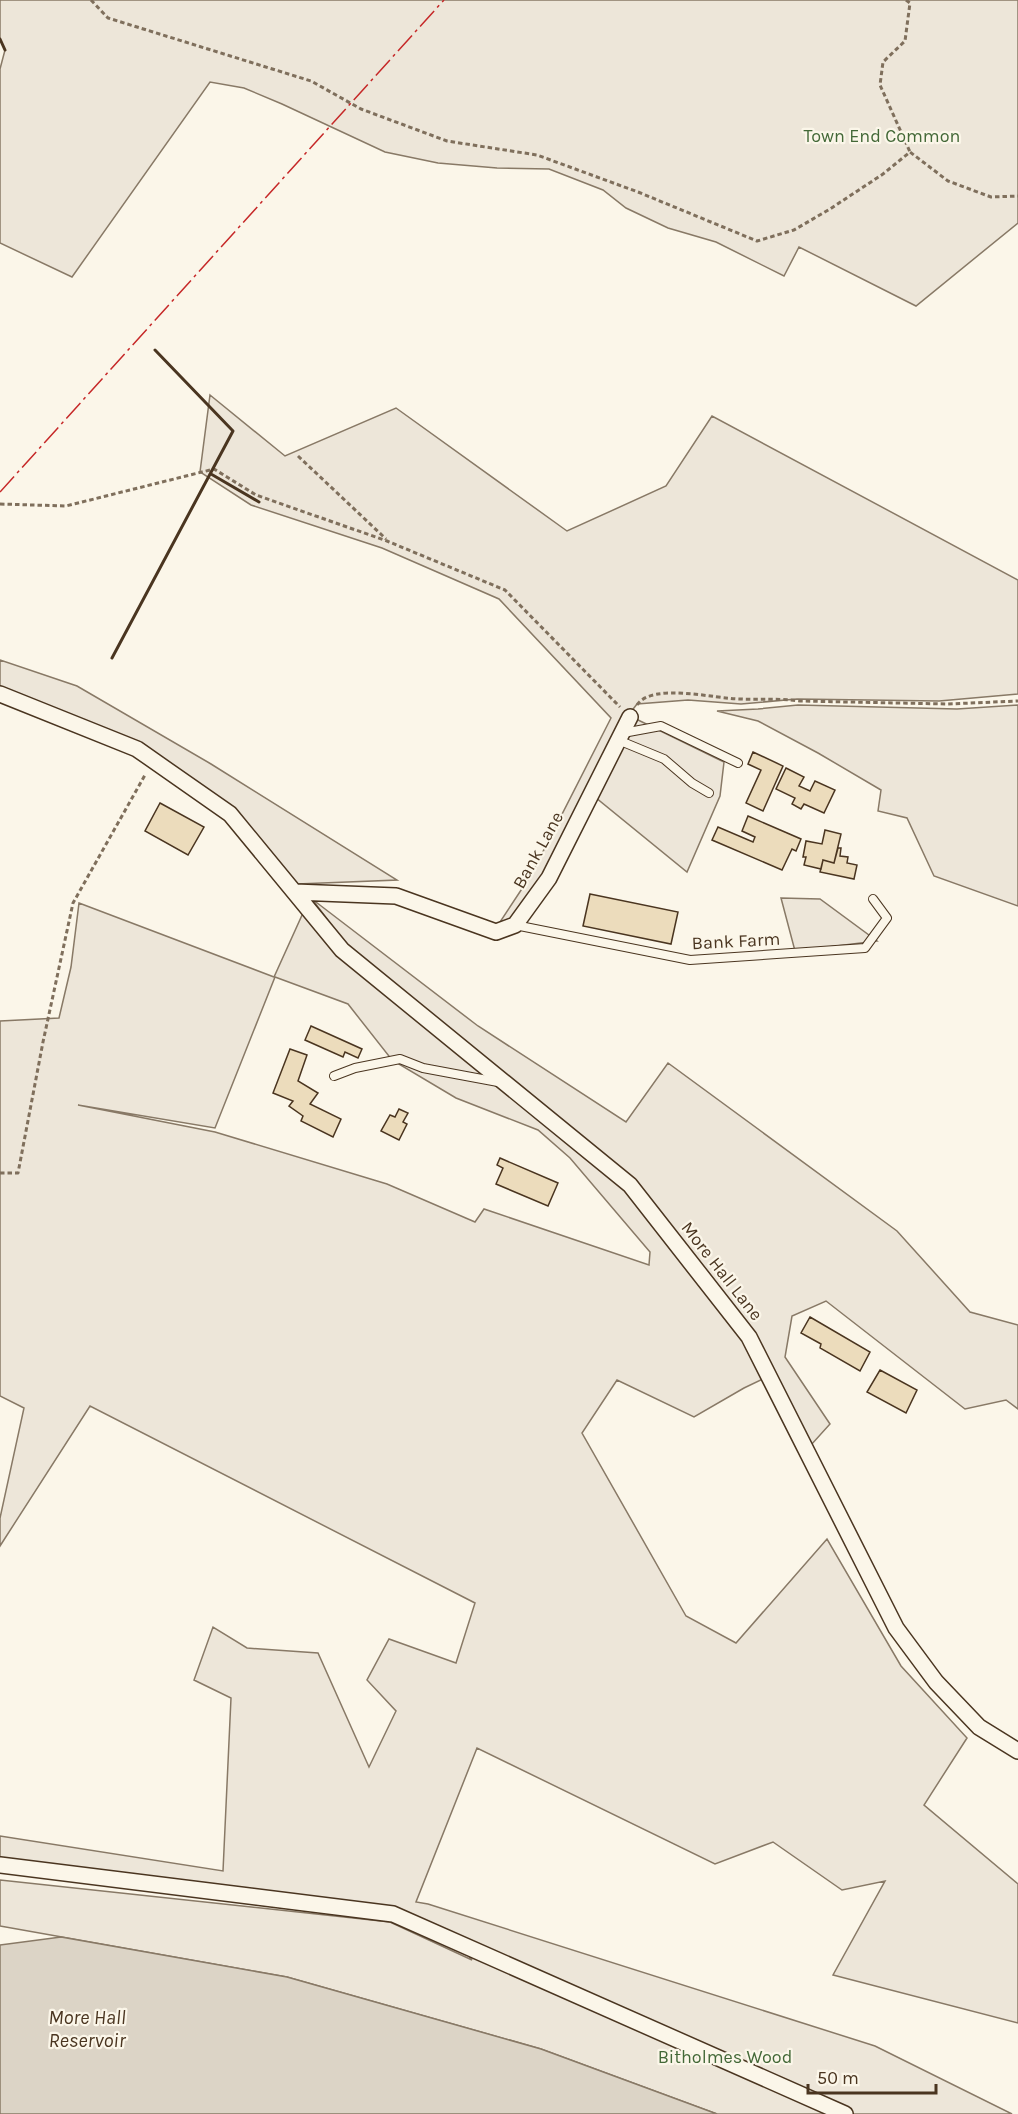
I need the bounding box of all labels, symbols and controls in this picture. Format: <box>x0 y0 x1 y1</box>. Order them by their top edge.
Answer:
park label: Town End Common <box>804 125 960 147</box>
street label: Bank Lane <box>508 808 568 892</box>
street label: Bank Farm <box>691 928 781 954</box>
street label: More Hall Lane <box>676 1217 768 1325</box>
water label: More Hall Reservoir <box>48 2006 127 2052</box>
park label: Bitholmes Wood <box>658 2046 792 2068</box>
scale bar <box>808 2057 936 2095</box>
text: 50 m <box>817 2067 859 2089</box>

